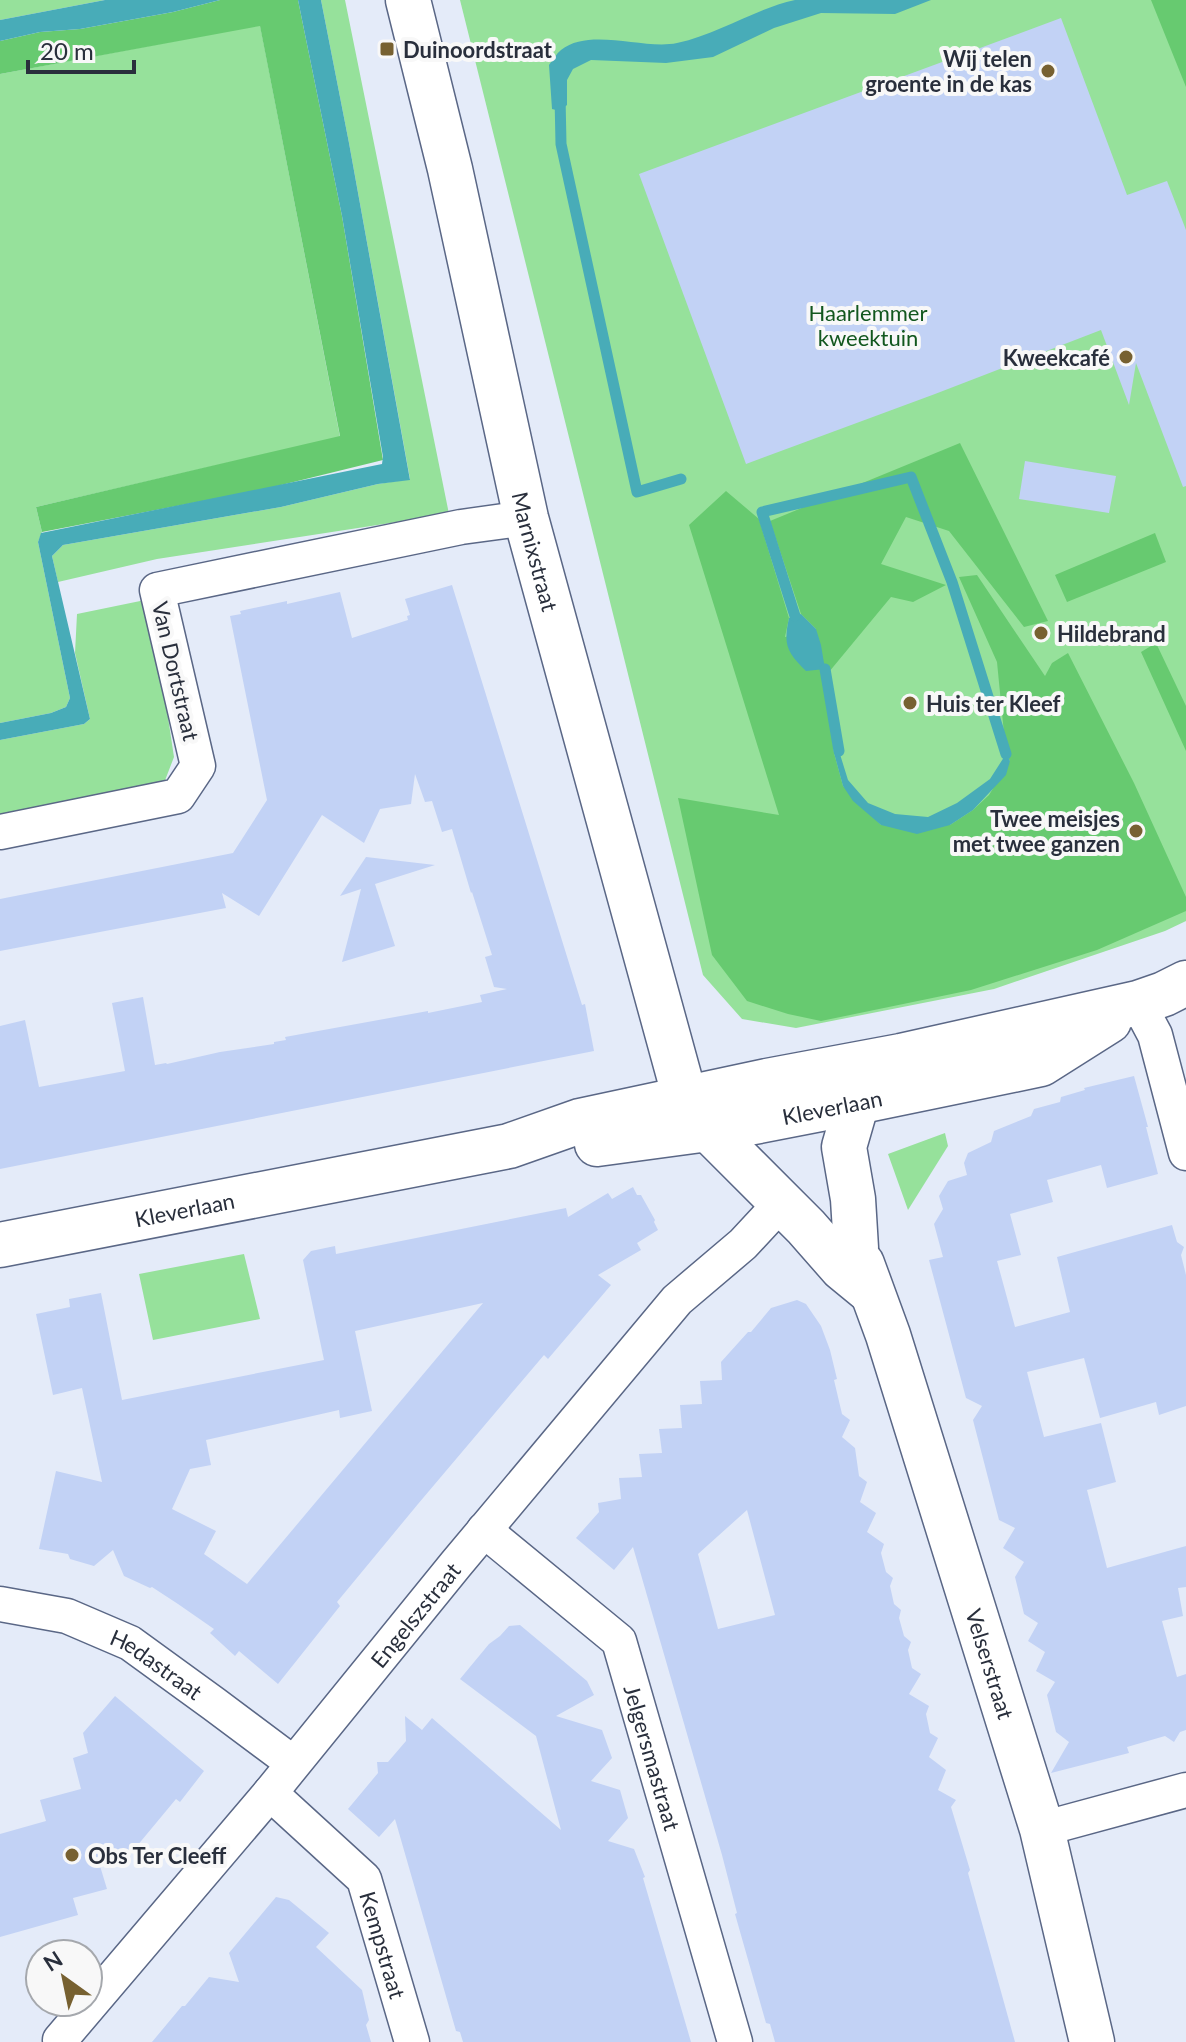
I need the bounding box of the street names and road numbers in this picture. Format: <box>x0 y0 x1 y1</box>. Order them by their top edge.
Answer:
street label: Marnixstraat <box>507 489 564 614</box>
street label: Van Dortstraat <box>147 599 205 743</box>
street label: Kleverlaan <box>780 1084 884 1130</box>
street label: Kleverlaan <box>132 1186 237 1232</box>
street label: Engelszstraat <box>364 1557 466 1672</box>
street label: Velserstraat <box>961 1605 1020 1722</box>
street label: Hedastraat <box>107 1623 208 1705</box>
street label: Jelgersmastraat <box>619 1682 687 1833</box>
street label: Kempstraat <box>355 1888 412 2002</box>

